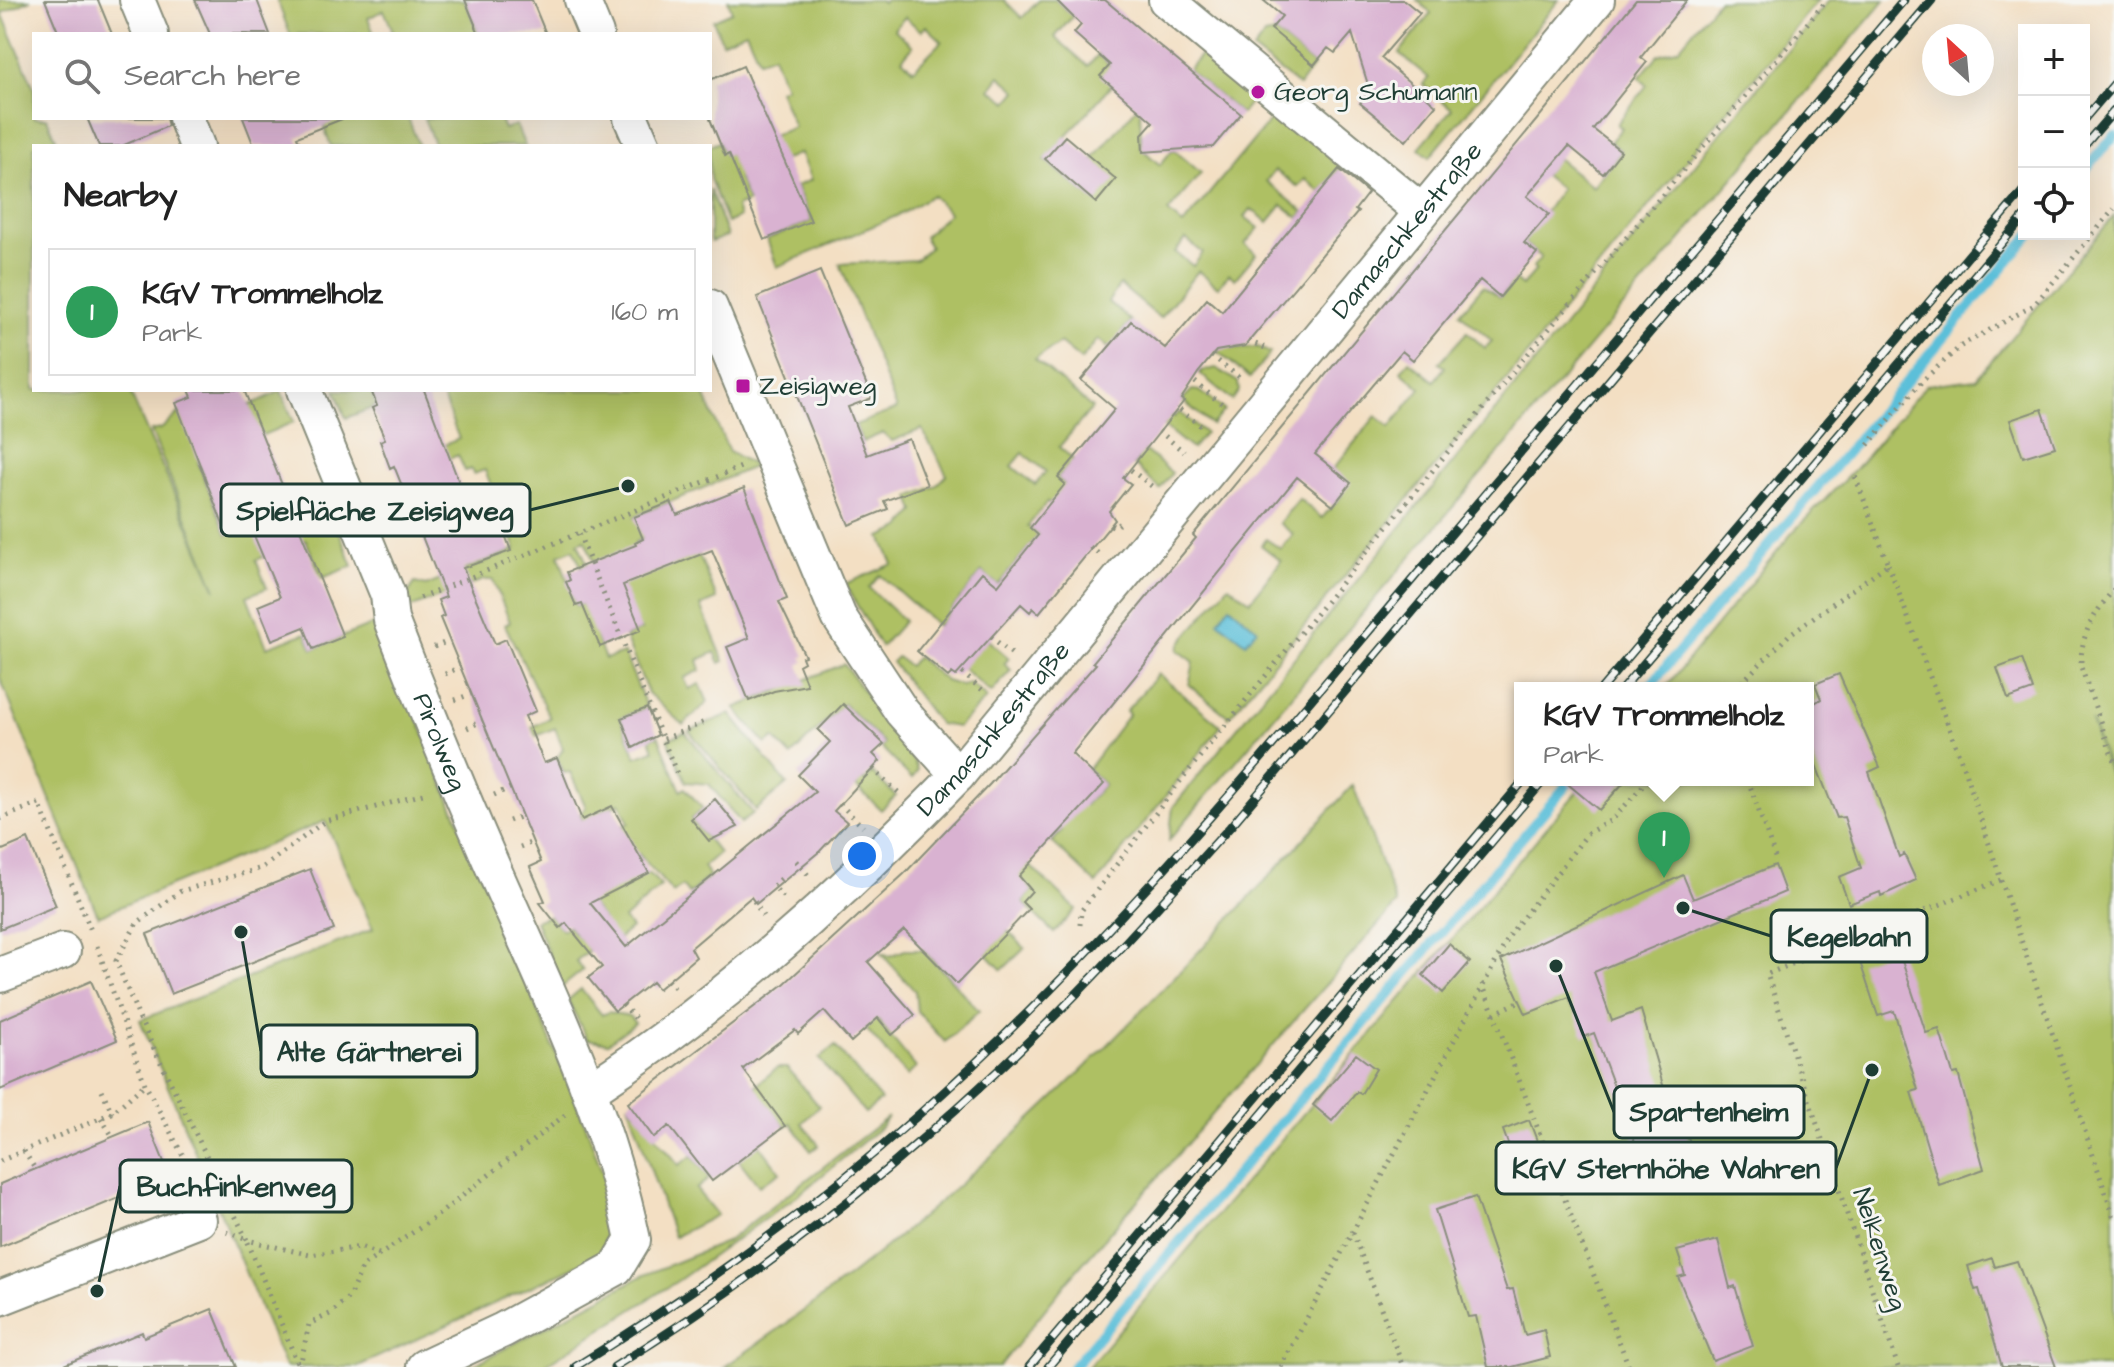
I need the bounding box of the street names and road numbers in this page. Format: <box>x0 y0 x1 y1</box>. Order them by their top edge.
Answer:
street label: Damaschkestraße <box>1323 134 1491 327</box>
street label: Damaschkestraße <box>909 634 1079 825</box>
street label: Pirolweg <box>404 688 476 797</box>
street label: Nelkenweg <box>1842 1184 1917 1315</box>

